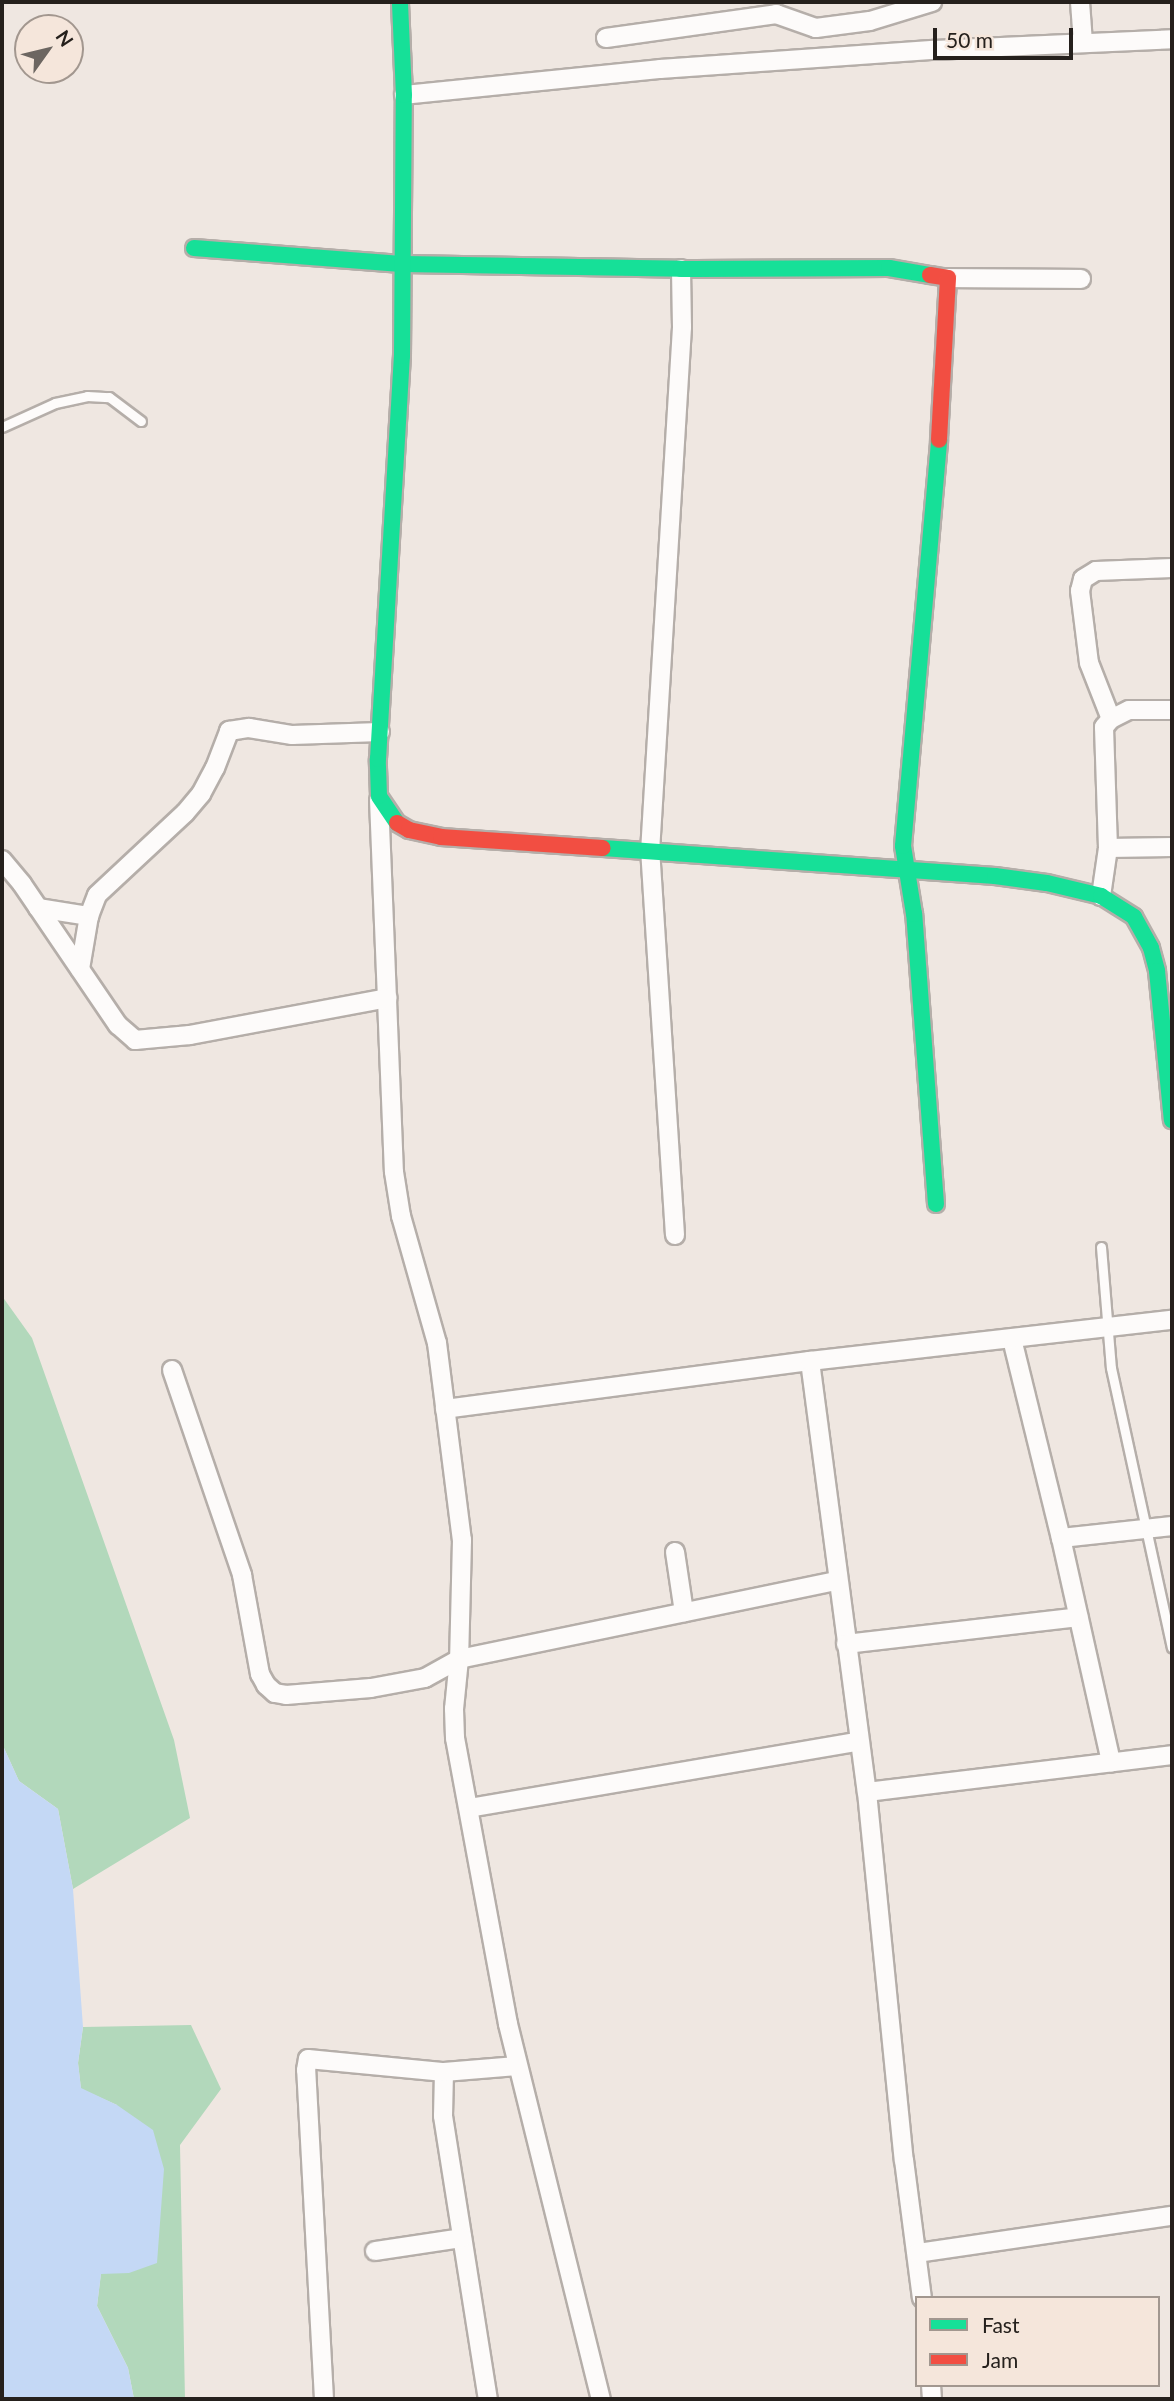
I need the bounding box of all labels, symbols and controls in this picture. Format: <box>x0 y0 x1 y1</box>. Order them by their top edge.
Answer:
north arrow <box>14 14 84 84</box>
scale bar <box>936 14 1076 58</box>
text: N <box>52 26 79 51</box>
text: 50 m <box>946 27 993 52</box>
legend <box>915 2296 1160 2387</box>
text: Fast <box>982 2312 1019 2337</box>
text: Jam <box>982 2347 1018 2372</box>

